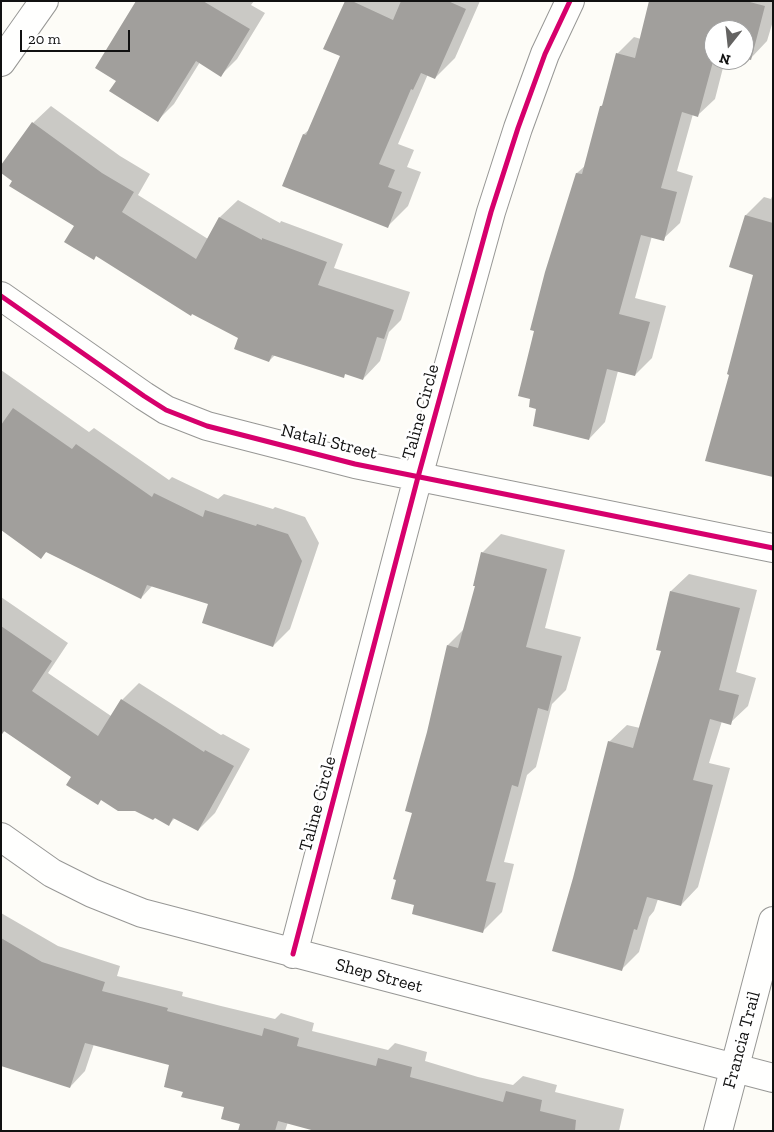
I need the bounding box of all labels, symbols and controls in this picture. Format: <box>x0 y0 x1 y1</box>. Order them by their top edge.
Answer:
scale bar <box>22 20 132 52</box>
north arrow <box>704 20 754 70</box>
text: 20 m <box>28 30 61 48</box>
text: N <box>718 49 732 69</box>
street label: Taline Circle <box>398 362 444 462</box>
street label: Natali Street <box>279 420 379 464</box>
street label: Taline Circle <box>295 754 341 854</box>
street label: Shep Street <box>333 954 425 998</box>
street label: Francia Trail <box>719 989 765 1091</box>

